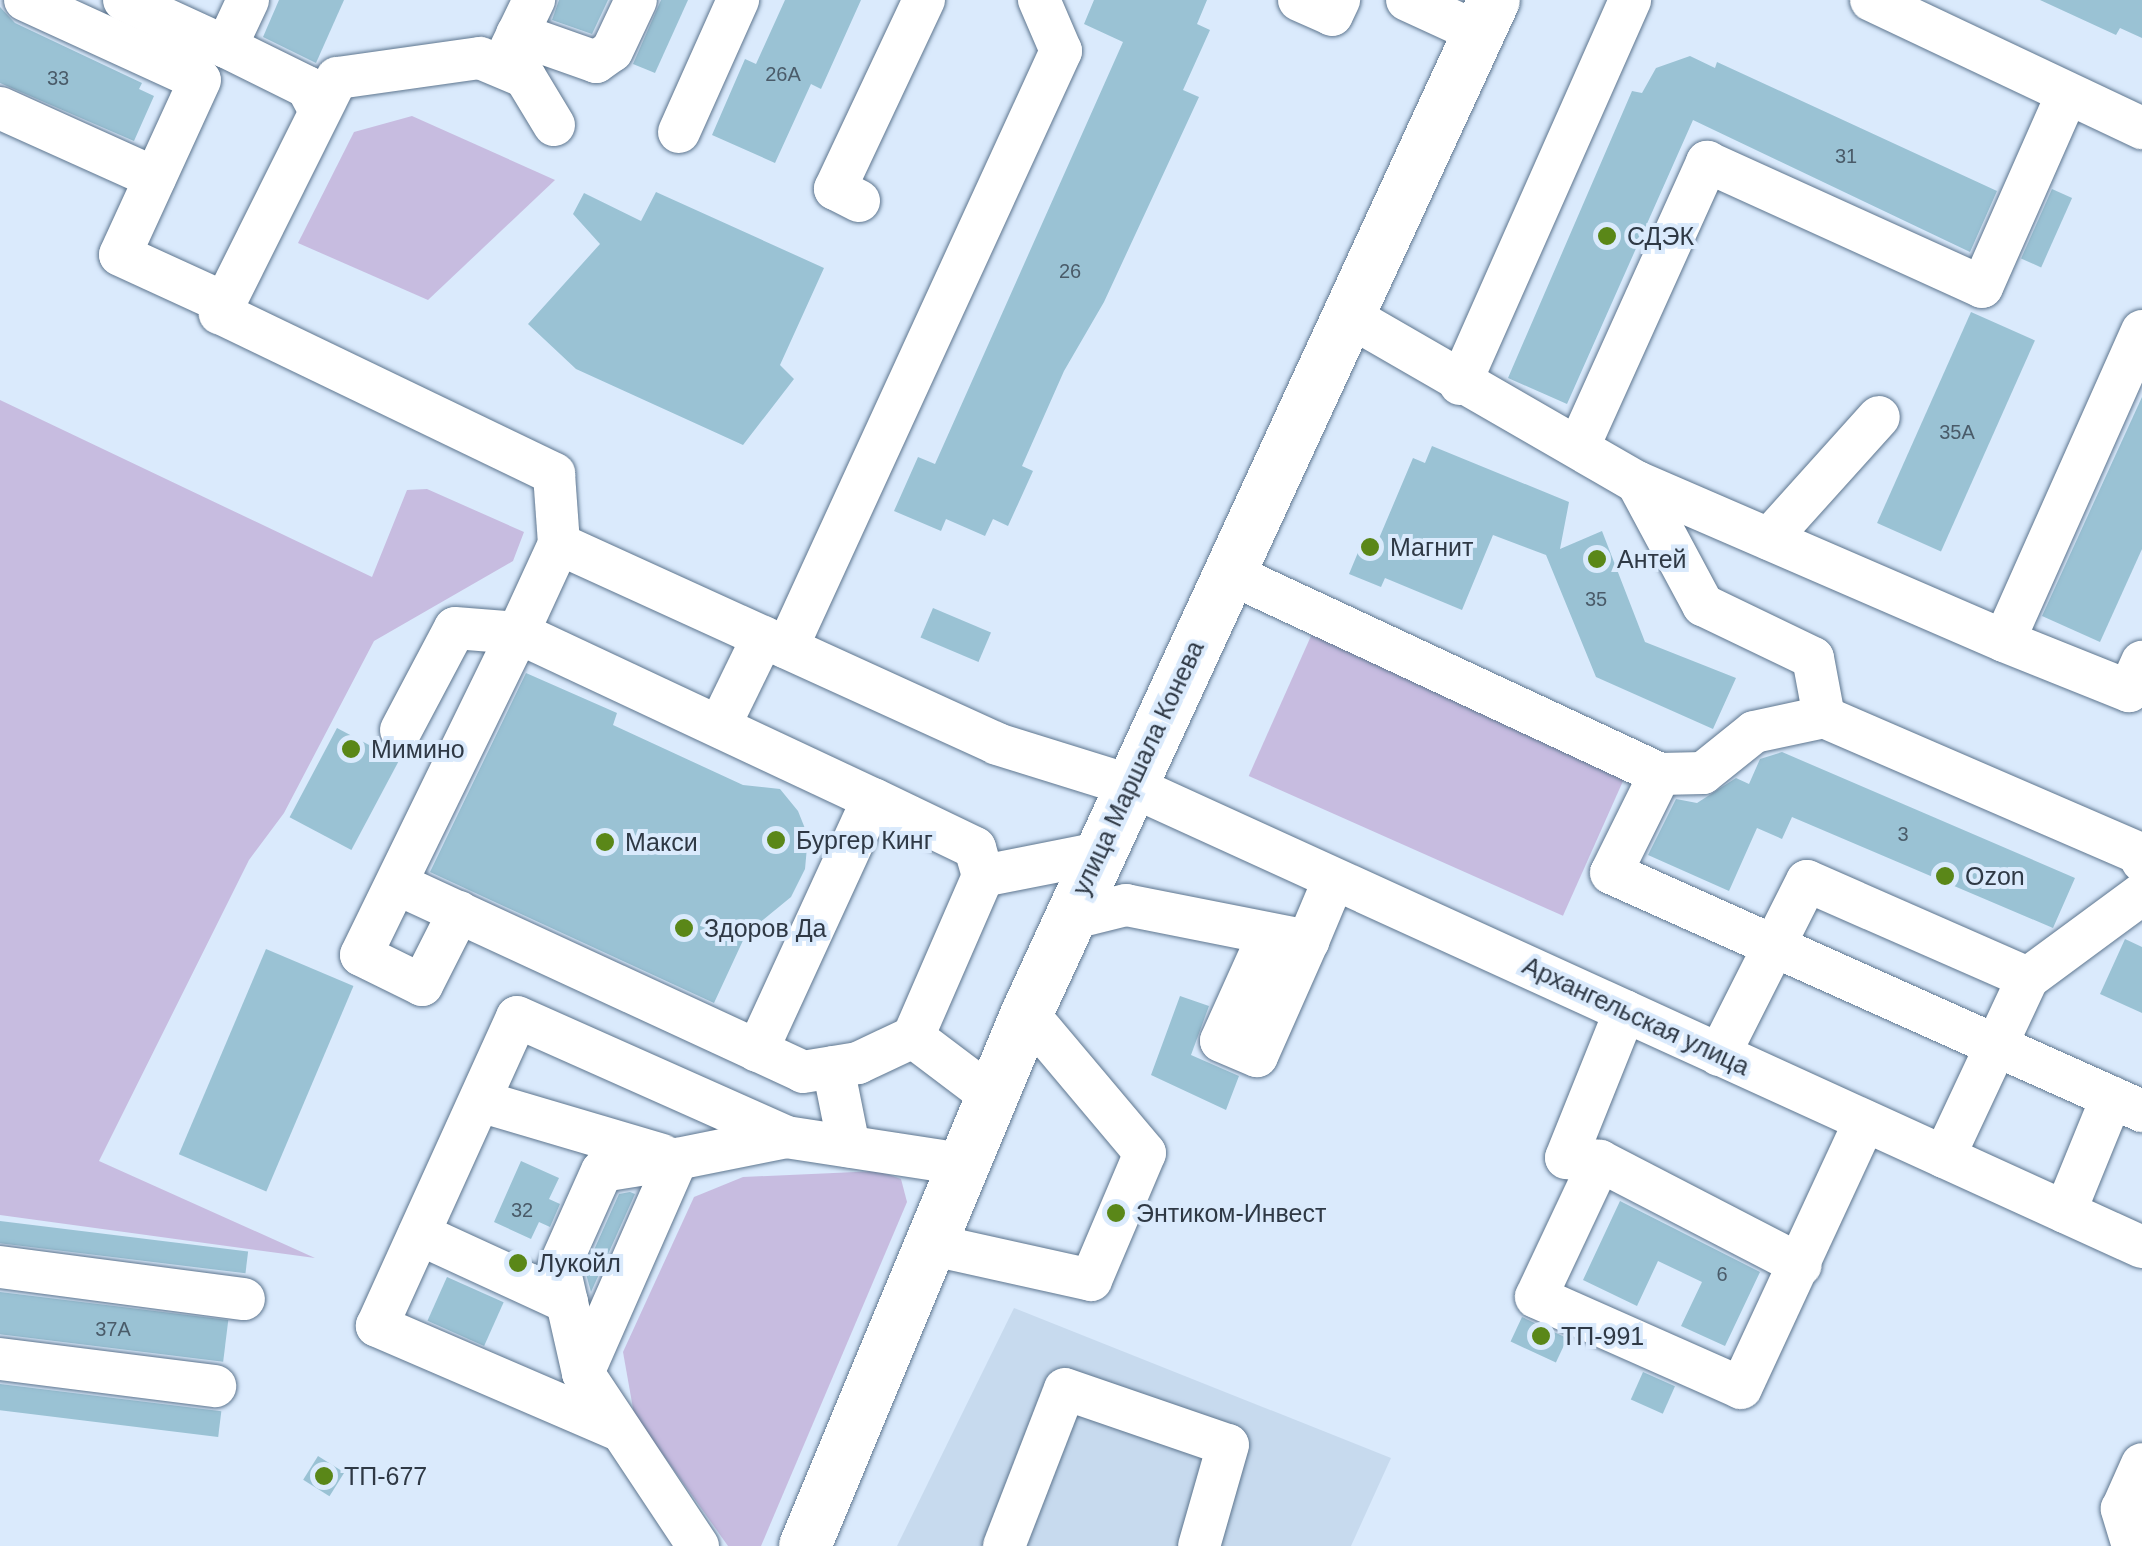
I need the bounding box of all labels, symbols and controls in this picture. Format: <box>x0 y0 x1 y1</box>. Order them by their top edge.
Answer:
house number: 26А <box>765 62 801 86</box>
house number: 33 <box>47 66 69 90</box>
house number: 31 <box>1835 144 1857 168</box>
place label: СДЭК <box>1627 221 1694 251</box>
marker: СДЭК <box>1596 225 1618 247</box>
house number: 26 <box>1059 259 1081 283</box>
house number: 35А <box>1939 420 1975 444</box>
place label: Магнит <box>1390 532 1473 562</box>
marker: Магнит <box>1359 536 1381 558</box>
place label: Антей <box>1617 544 1687 574</box>
marker: Антей <box>1586 548 1608 570</box>
house number: 35 <box>1585 587 1607 611</box>
street label: улица Маршала Конева <box>1066 636 1210 900</box>
place label: Мимино <box>371 734 465 764</box>
marker: Мимино <box>340 738 362 760</box>
house number: 3 <box>1897 822 1909 846</box>
place label: Бургер Кинг <box>796 825 933 855</box>
place label: Макси <box>625 827 698 857</box>
marker: Бургер Кинг <box>765 829 787 851</box>
marker: Макси <box>594 831 616 853</box>
place label: Ozon <box>1965 861 2025 891</box>
marker: Ozon <box>1934 865 1956 887</box>
place label: Здоров Да <box>704 913 826 943</box>
marker: Здоров Да <box>673 917 695 939</box>
street label: Архангельская улица <box>1518 950 1754 1082</box>
house number: 32 <box>511 1198 533 1222</box>
place label: Энтиком-Инвест <box>1136 1198 1326 1228</box>
marker: Энтиком-Инвест <box>1105 1202 1127 1224</box>
place label: Лукойл <box>538 1248 621 1278</box>
marker: Лукойл <box>507 1252 529 1274</box>
house number: 6 <box>1716 1262 1728 1286</box>
house number: 37А <box>95 1317 131 1341</box>
place label: ТП-991 <box>1561 1321 1644 1351</box>
marker: ТП-991 <box>1530 1325 1552 1347</box>
place label: ТП-677 <box>344 1461 427 1491</box>
marker: ТП-677 <box>313 1465 335 1487</box>

